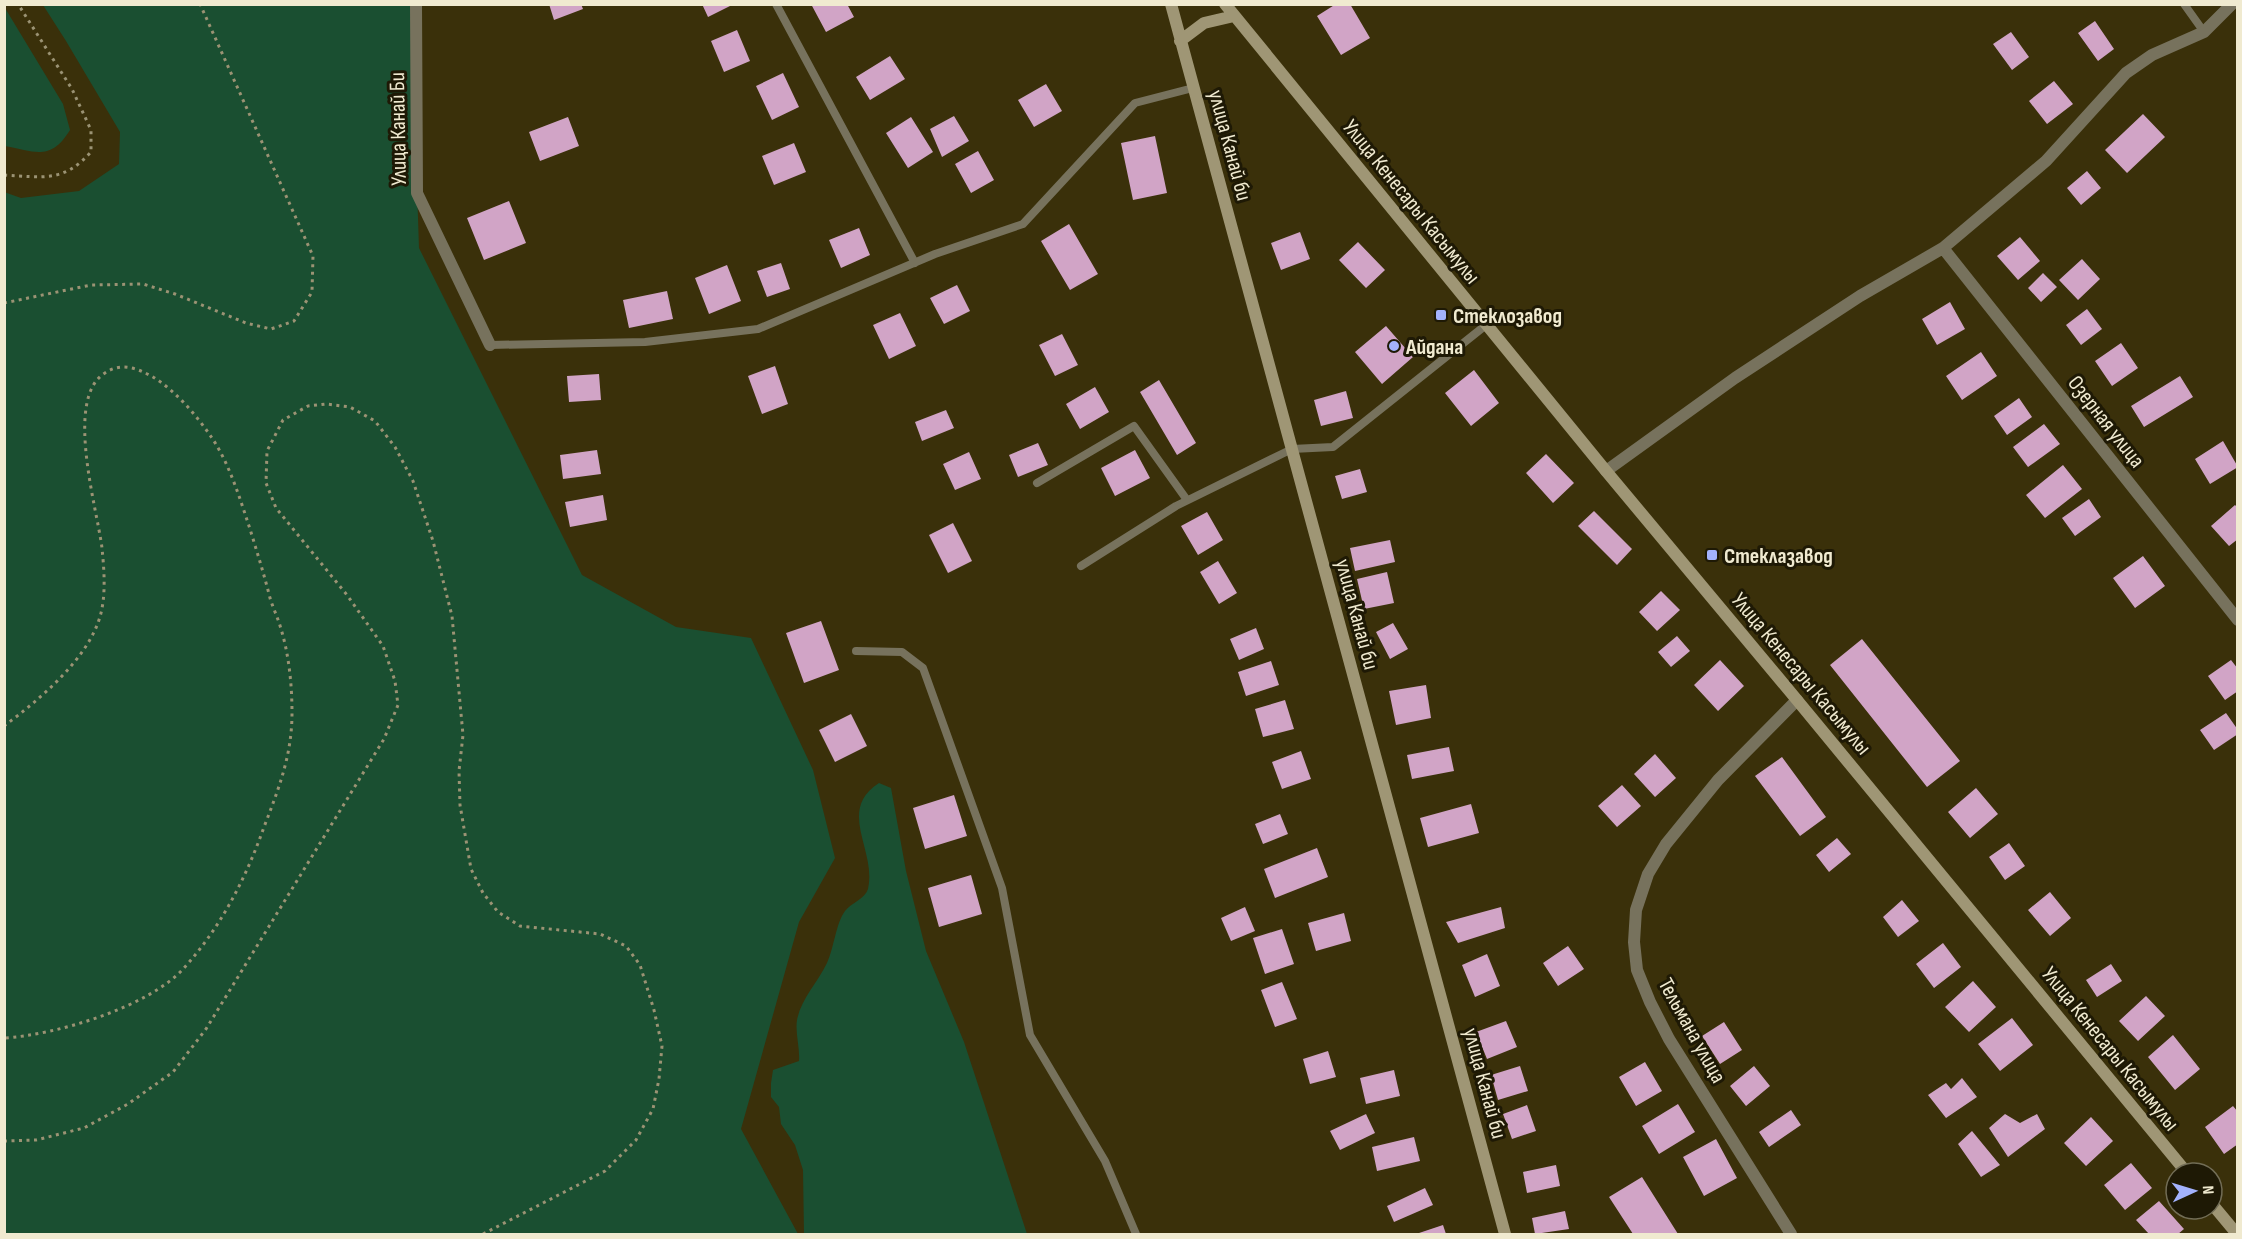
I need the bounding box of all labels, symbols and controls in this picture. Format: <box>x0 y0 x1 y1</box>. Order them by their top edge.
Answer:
street label: Улица Канай Би <box>384 72 413 186</box>
street label: улица Канай би <box>1202 87 1257 204</box>
street label: Улица Кенесары Касымулы <box>1336 114 1485 290</box>
place label: Стеклозавод <box>1453 303 1562 330</box>
marker: Стеклозавод <box>1434 308 1448 322</box>
place label: Айдана <box>1405 334 1463 361</box>
marker: Айдана <box>1387 339 1401 353</box>
street label: Озерная улица <box>2061 370 2150 473</box>
place label: Стеклазавод <box>1724 543 1833 570</box>
marker: Стеклазавод <box>1705 548 1719 562</box>
street label: улица Канай би <box>1329 556 1384 673</box>
street label: Улица Кенесары Касымулы <box>1725 587 1877 761</box>
street label: Улица Кенесары Касымулы <box>2035 961 2184 1137</box>
street label: Тельмана улица <box>1652 973 1732 1088</box>
street label: улица Канай би <box>1457 1025 1512 1142</box>
north arrow <box>2164 1161 2224 1221</box>
text: N <box>2198 1185 2217 1195</box>

